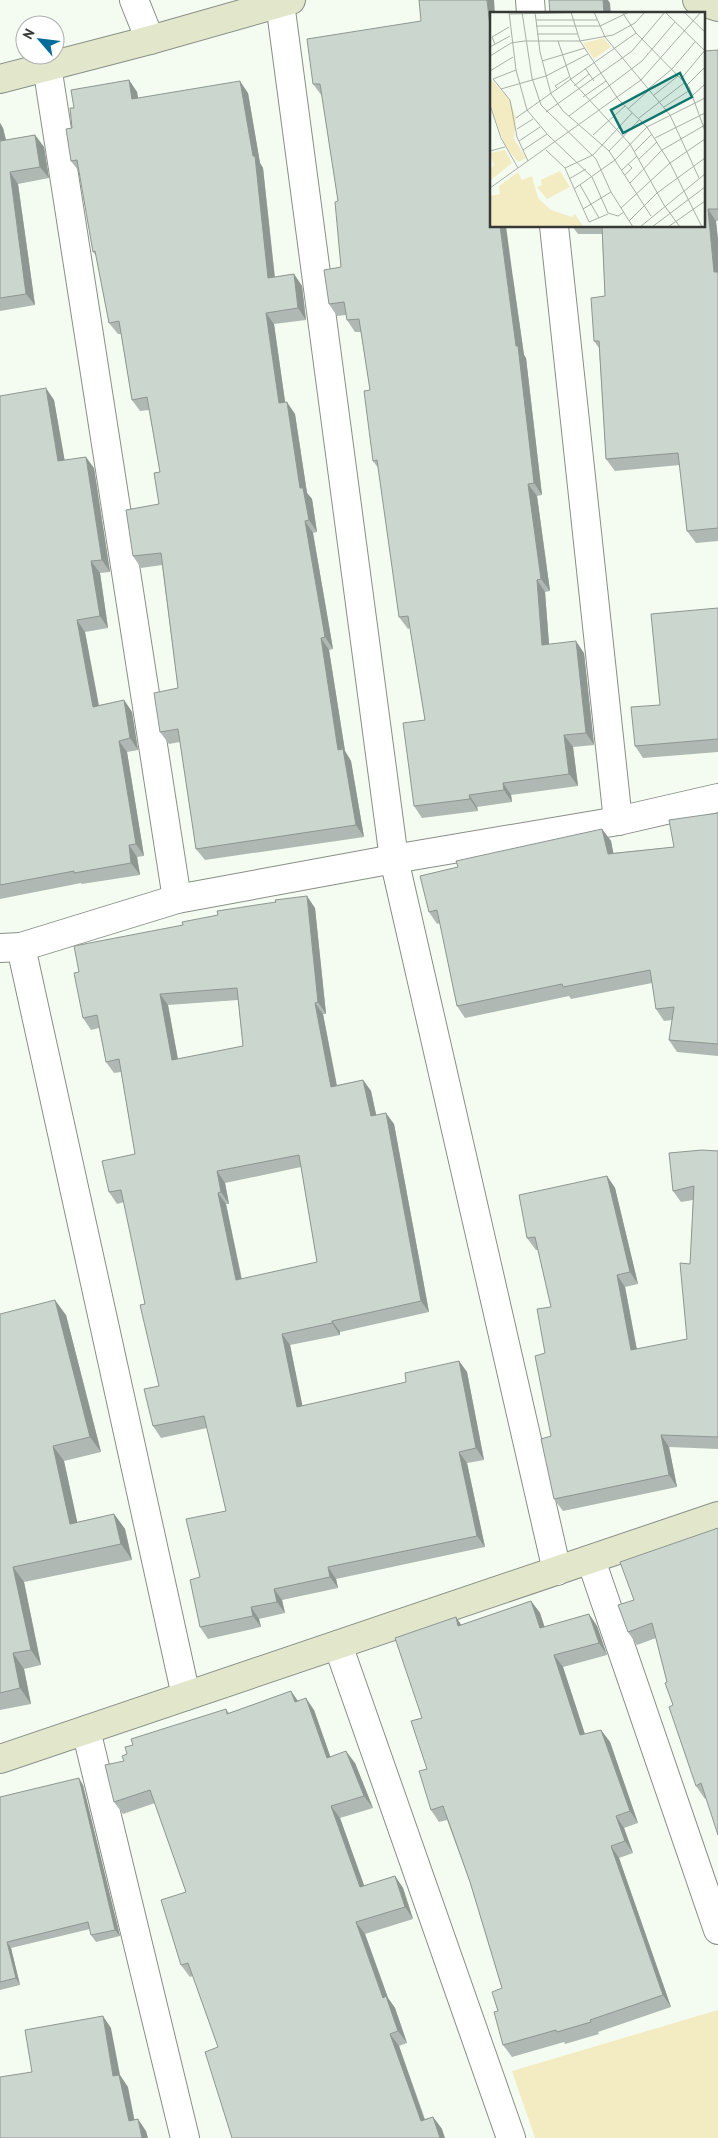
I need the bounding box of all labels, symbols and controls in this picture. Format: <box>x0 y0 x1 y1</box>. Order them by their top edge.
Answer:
inset map <box>490 12 706 228</box>
north arrow <box>15 15 65 65</box>
text: N <box>18 26 39 42</box>

